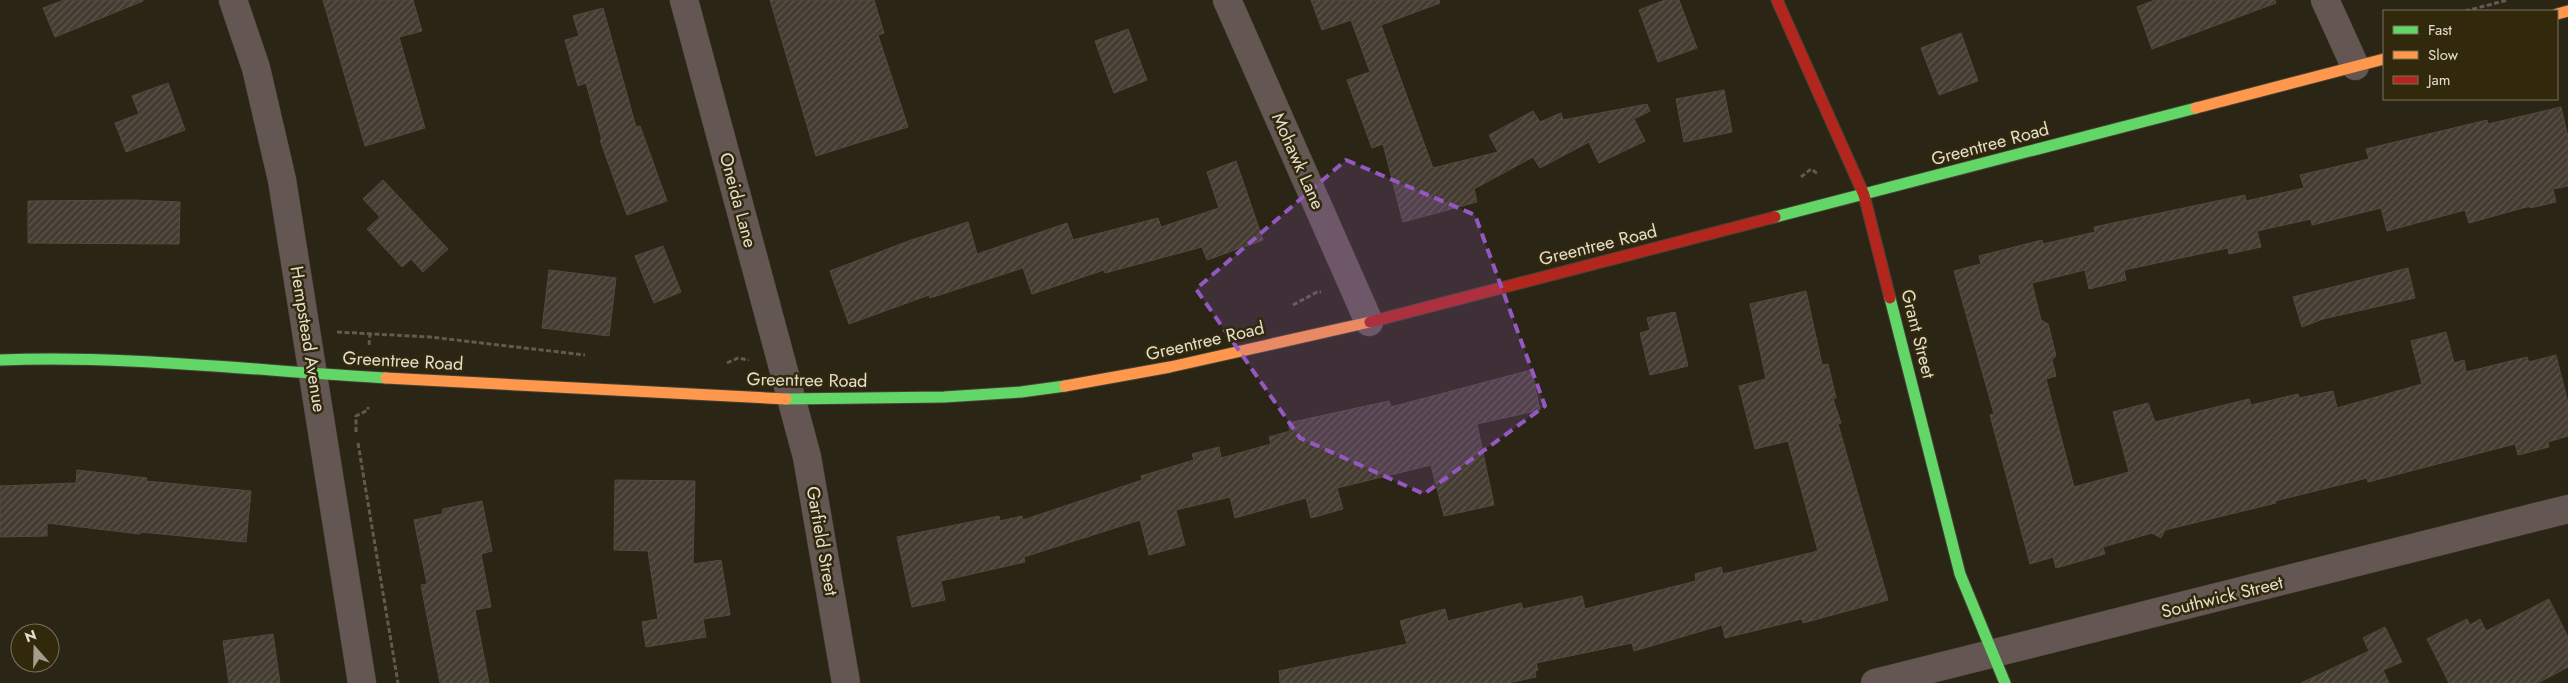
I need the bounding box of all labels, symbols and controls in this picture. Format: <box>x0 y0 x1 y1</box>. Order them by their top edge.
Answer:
legend <box>2383 10 2558 100</box>
text: Fast <box>2428 19 2452 41</box>
text: Slow <box>2428 44 2459 66</box>
text: Jam <box>2426 69 2451 91</box>
street label: Mohawk Lane <box>1265 108 1331 214</box>
street label: Greentree Road <box>1928 116 2052 172</box>
street label: Oneida Lane <box>713 150 763 250</box>
street label: Greentree Road <box>1536 218 1660 272</box>
street label: Hempstead Avenue <box>284 264 332 414</box>
street label: Grant Street <box>1894 287 1942 382</box>
street label: Greentree Road <box>1143 315 1267 367</box>
street label: Greentree Road <box>342 345 464 377</box>
street label: Greentree Road <box>746 366 868 394</box>
street label: Garfield Street <box>800 484 845 598</box>
street label: Southwick Street <box>2158 569 2286 625</box>
north arrow <box>10 623 60 673</box>
text: N <box>22 624 39 647</box>

